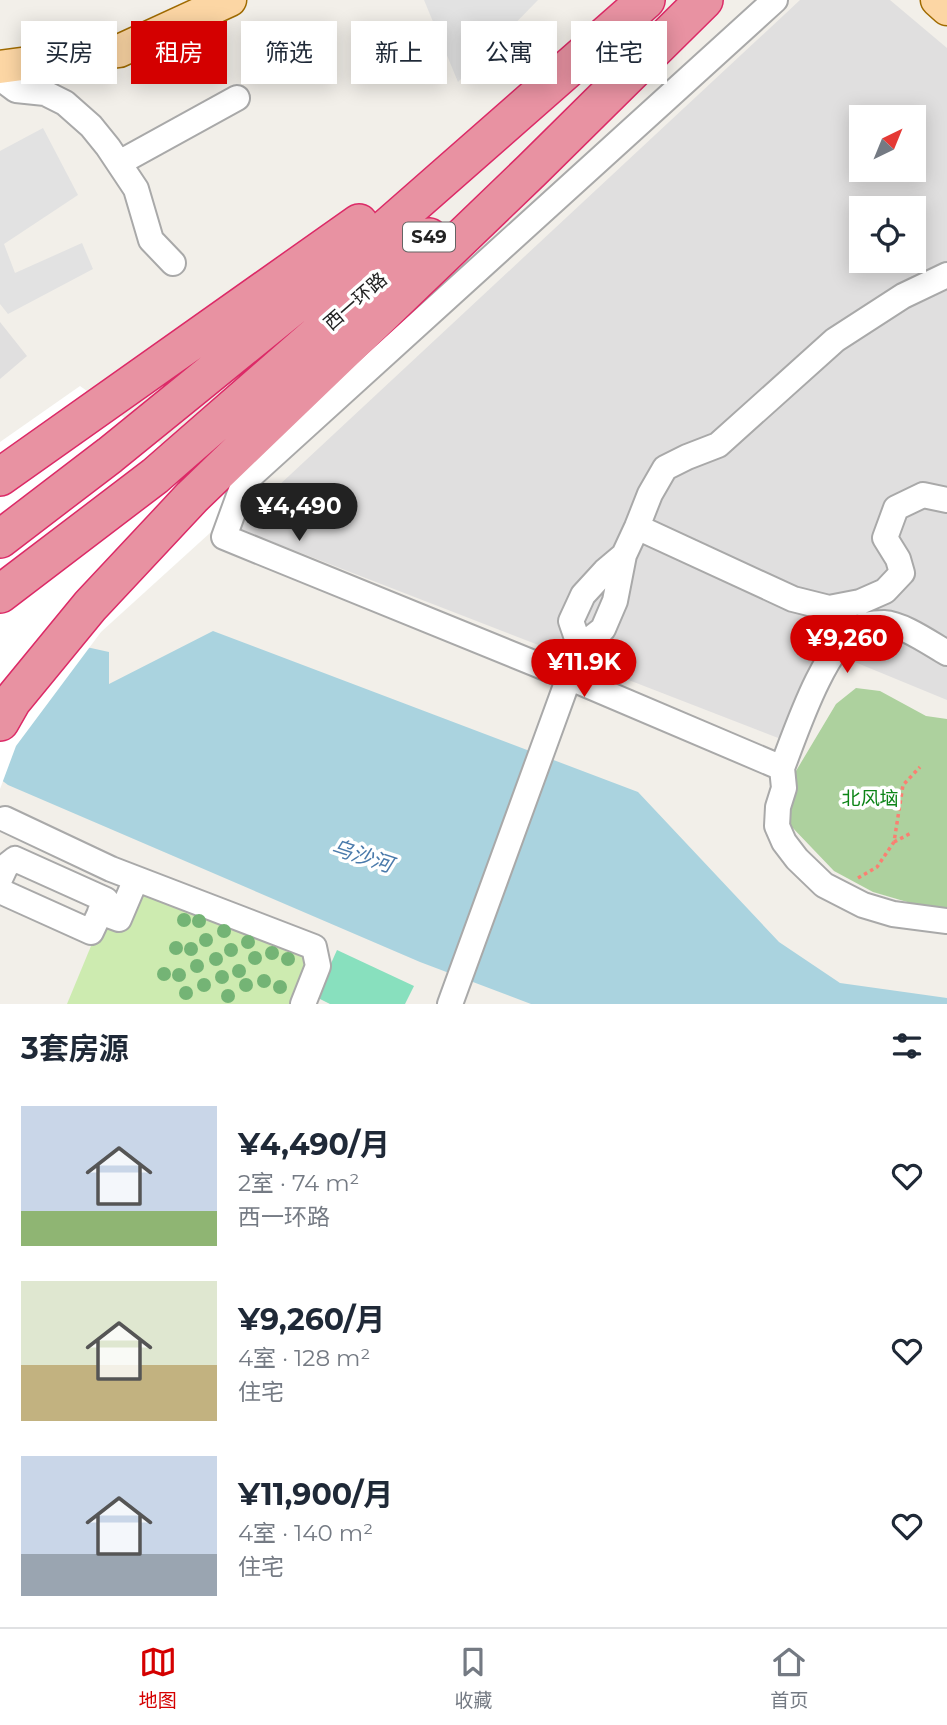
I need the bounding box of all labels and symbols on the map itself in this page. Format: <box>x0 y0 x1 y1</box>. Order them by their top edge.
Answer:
north arrow <box>849 105 926 182</box>
road number: S49 <box>403 222 455 251</box>
street label: 西一环路 <box>319 268 392 335</box>
pin: ¥4,490 <box>242 484 356 543</box>
pin: ¥9,260 <box>790 616 904 675</box>
pin: ¥11.9K <box>527 640 641 699</box>
park label: 北风垴 <box>841 787 899 810</box>
water label: 乌沙河 <box>328 834 400 878</box>

